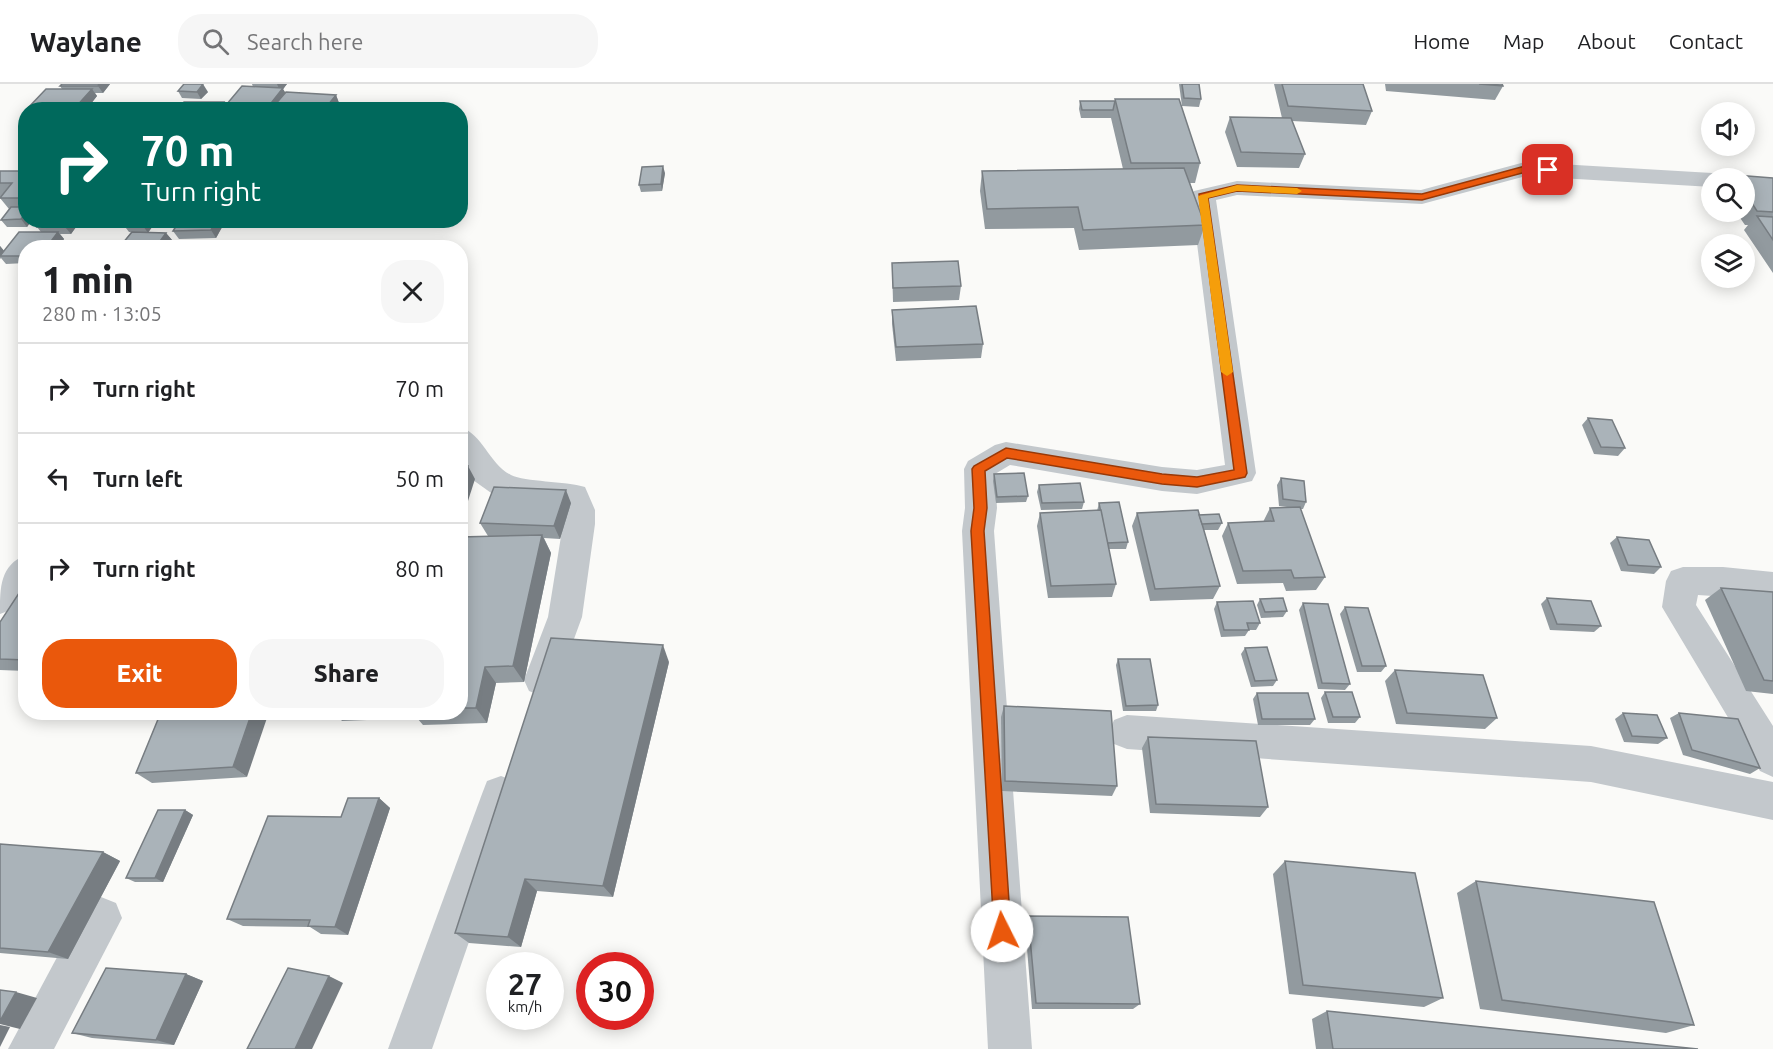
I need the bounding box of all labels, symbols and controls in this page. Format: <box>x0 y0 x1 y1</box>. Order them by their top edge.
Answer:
search box <box>178 14 598 68</box>
icon: search <box>199 25 232 58</box>
text: Waylane <box>30 26 142 57</box>
text: Search here <box>247 29 363 54</box>
text: Home <box>1413 29 1470 53</box>
text: Map <box>1503 29 1544 53</box>
text: About <box>1577 29 1636 53</box>
text: Contact <box>1669 29 1743 53</box>
map controls <box>1701 102 1755 288</box>
button: sound <box>1701 102 1755 156</box>
icon: right <box>42 126 120 204</box>
text: 70 m <box>141 127 235 174</box>
pin <box>1522 144 1573 195</box>
icon: arrive <box>1531 153 1564 186</box>
button: search <box>1701 168 1755 222</box>
text: Turn right <box>141 176 261 206</box>
button: layers <box>1701 234 1755 288</box>
text: 1 min <box>42 259 134 300</box>
button: close <box>381 260 444 323</box>
text: 280 m · 13:05 <box>42 302 162 325</box>
icon: right <box>42 372 75 405</box>
text: Turn right <box>93 376 195 401</box>
text: 70 m <box>395 376 444 401</box>
icon: left <box>42 462 75 495</box>
text: Turn left <box>93 466 183 491</box>
text: 50 m <box>395 466 444 491</box>
icon: right <box>42 552 75 585</box>
text: Turn right <box>93 556 195 581</box>
text: 80 m <box>395 556 444 581</box>
button: Exit <box>42 639 237 708</box>
button: Share <box>249 639 444 708</box>
position arrow <box>970 899 1034 963</box>
speed limit sign: 30 <box>576 952 654 1030</box>
text: 27 <box>508 967 542 1001</box>
text: km/h <box>508 998 542 1015</box>

